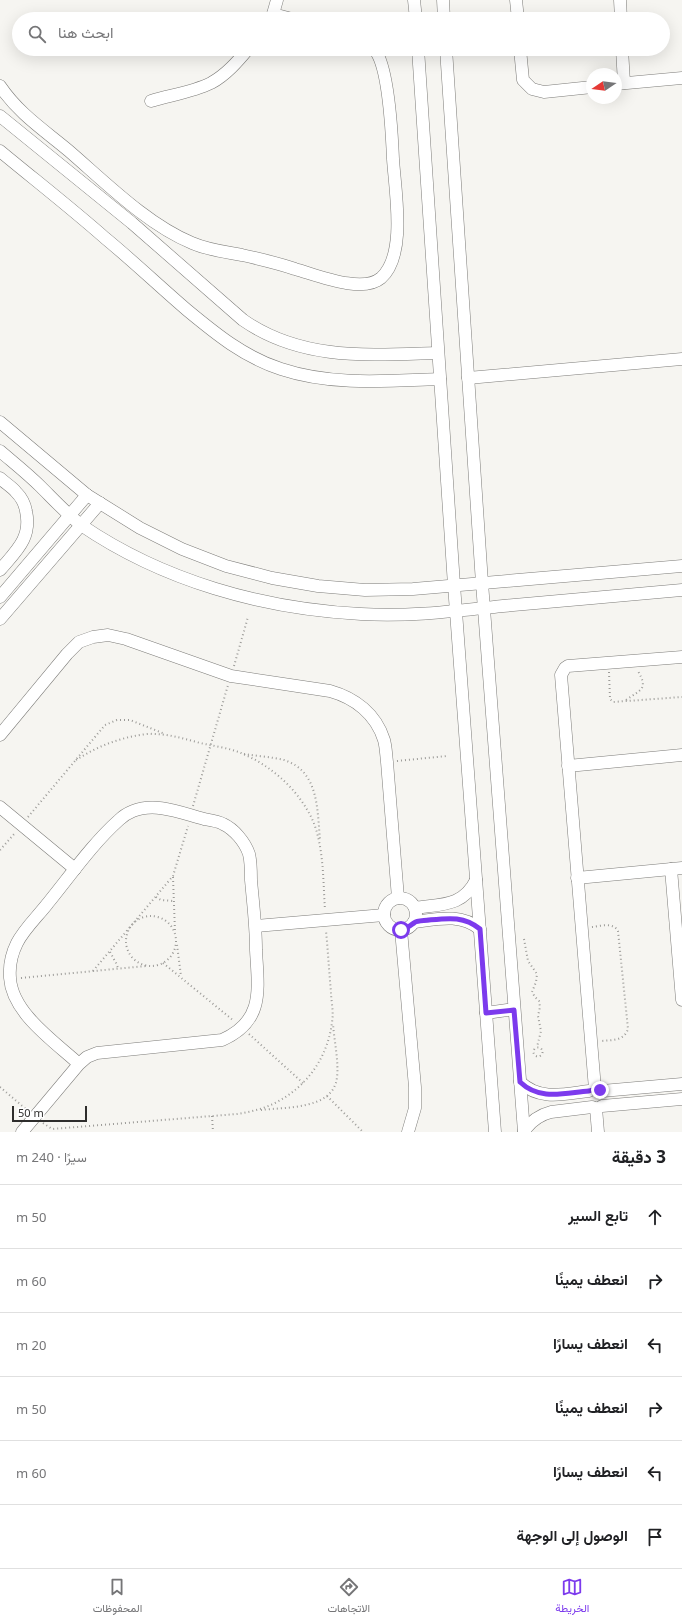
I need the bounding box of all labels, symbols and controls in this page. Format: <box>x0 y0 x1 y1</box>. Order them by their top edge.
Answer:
search box <box>12 12 670 56</box>
text: ابحث هنا <box>58 22 113 42</box>
icon: search <box>26 23 48 45</box>
north arrow <box>586 68 622 104</box>
route start <box>392 921 410 939</box>
route end <box>591 1081 609 1099</box>
scale bar <box>12 1104 87 1123</box>
text: 50 m <box>18 1105 44 1120</box>
text: 3 دقيقة <box>612 1145 666 1168</box>
text: سيرًا · 240 m <box>16 1148 87 1166</box>
text: تابع السير <box>568 1205 628 1225</box>
icon: ahead <box>644 1206 666 1228</box>
text: 50 m <box>16 1208 46 1226</box>
text: انعطف يمينًا <box>555 1269 628 1289</box>
icon: right <box>644 1270 666 1292</box>
text: 60 m <box>16 1272 46 1290</box>
text: انعطف يسارًا <box>553 1333 628 1353</box>
icon: left <box>644 1334 666 1356</box>
text: 20 m <box>16 1336 46 1354</box>
text: انعطف يمينًا <box>555 1397 628 1417</box>
icon: right <box>644 1398 666 1420</box>
text: 50 m <box>16 1400 46 1418</box>
text: انعطف يسارًا <box>553 1461 628 1481</box>
icon: left <box>644 1462 666 1484</box>
text: 60 m <box>16 1464 46 1482</box>
text: الوصول إلى الوجهة <box>517 1525 628 1545</box>
icon: arrive <box>644 1526 666 1548</box>
tab: المحفوظات <box>93 1576 142 1618</box>
tab: الاتجاهات <box>327 1576 370 1618</box>
tab: الخريطة <box>555 1576 589 1618</box>

